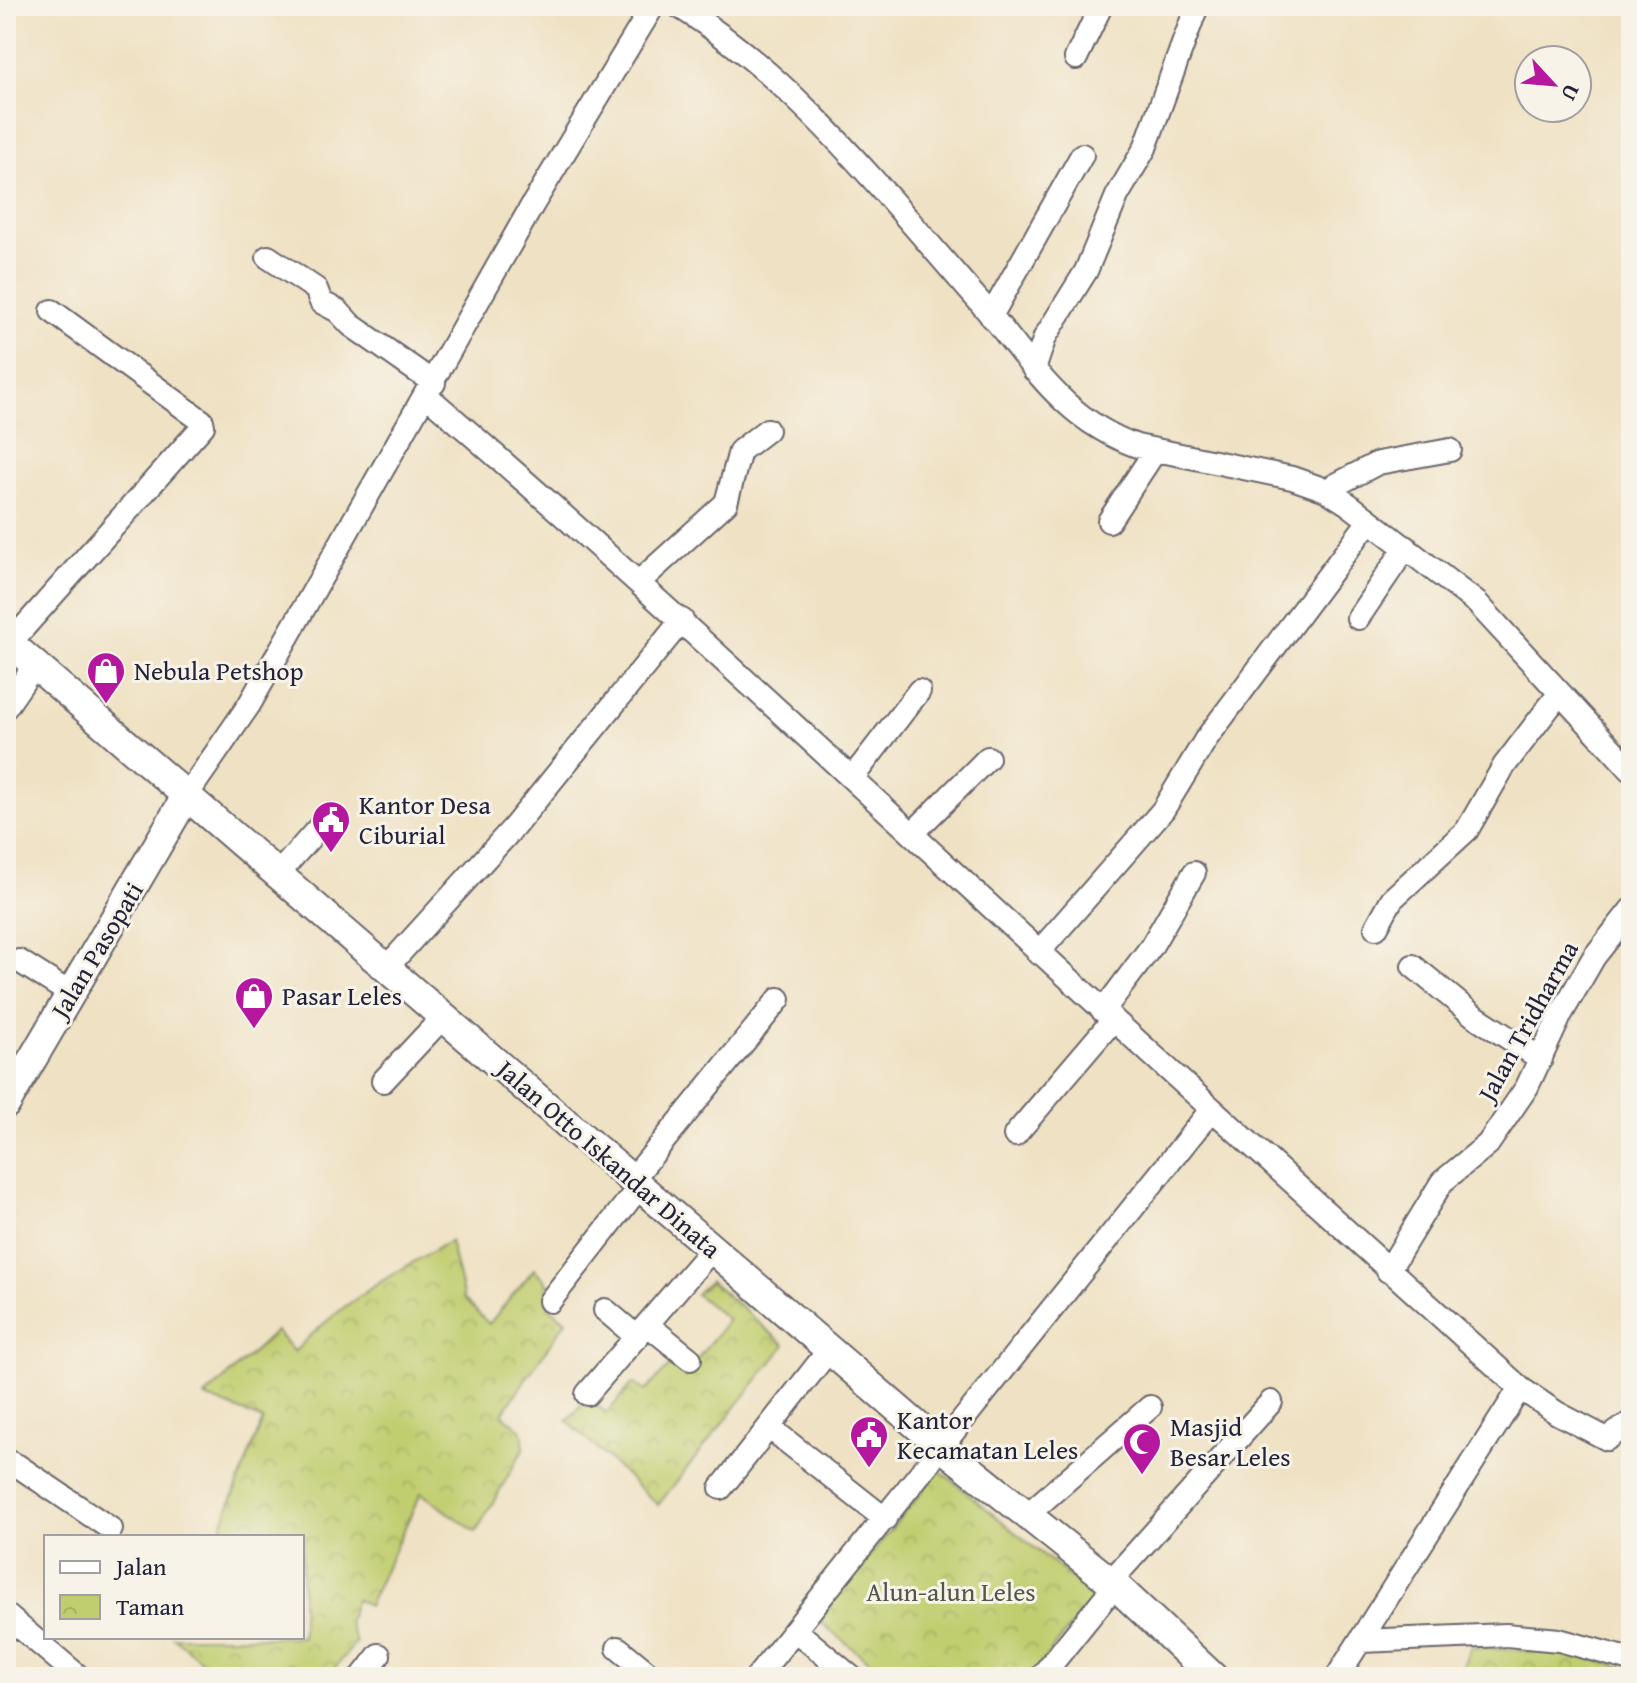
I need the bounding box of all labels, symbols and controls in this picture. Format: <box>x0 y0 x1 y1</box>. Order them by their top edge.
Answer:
north arrow <box>1513 44 1593 124</box>
text: U <box>1553 79 1589 107</box>
shop icon: Nebula Petshop <box>85 650 127 705</box>
place label: Nebula Petshop <box>134 651 304 690</box>
place label: Kantor Desa Ciburial <box>359 785 491 854</box>
public building icon: Kantor Desa Ciburial <box>310 799 352 854</box>
street label: Jalan Pasopati <box>39 874 153 1028</box>
street label: Jalan Tridharma <box>1466 933 1588 1111</box>
shop icon: Pasar Leles <box>233 975 275 1030</box>
place label: Pasar Leles <box>282 976 402 1015</box>
street label: Jalan Otto Iskandar Dinata <box>486 1048 731 1268</box>
place label: Kantor Kecamatan Leles <box>897 1400 1078 1469</box>
place label: Masjid Besar Leles <box>1170 1407 1291 1476</box>
public building icon: Kantor Kecamatan Leles <box>848 1414 890 1469</box>
mosque icon: Masjid Besar Leles <box>1121 1421 1163 1476</box>
legend <box>44 1535 304 1639</box>
text: Jalan <box>113 1549 167 1584</box>
park label: Alun-alun Leles <box>866 1572 1036 1611</box>
text: Taman <box>116 1589 185 1624</box>

